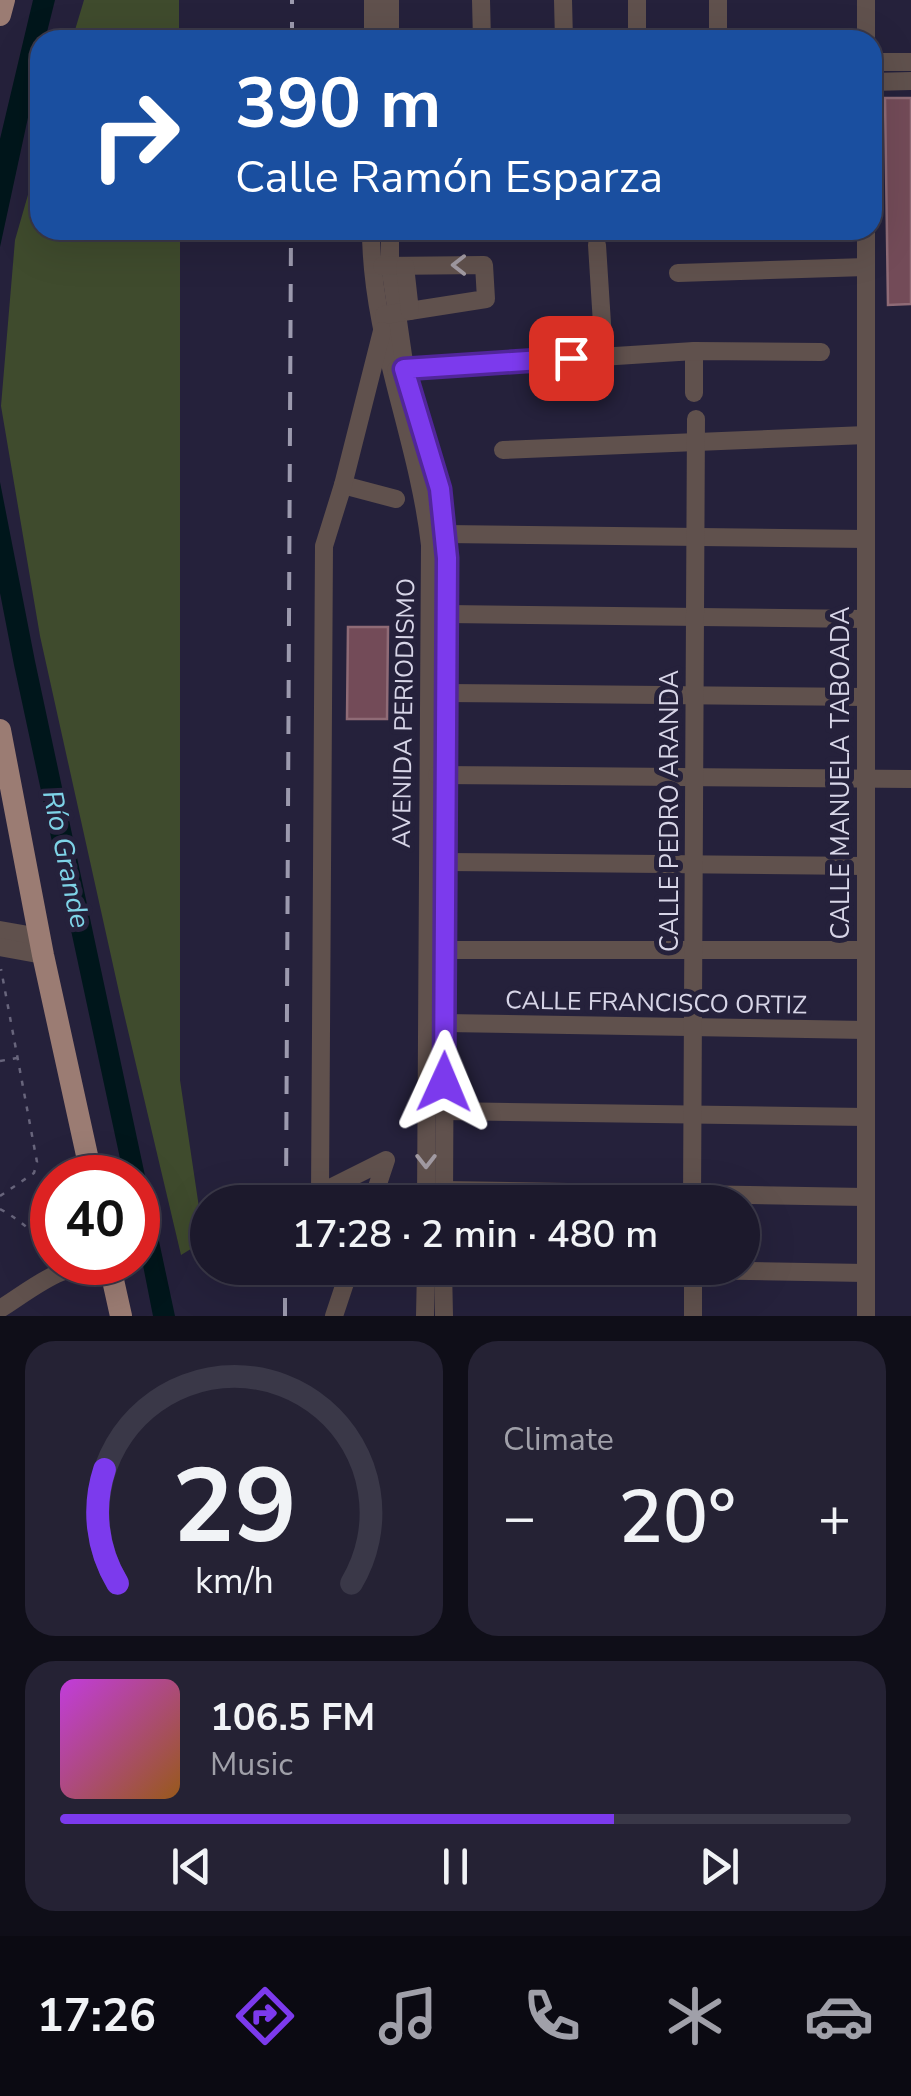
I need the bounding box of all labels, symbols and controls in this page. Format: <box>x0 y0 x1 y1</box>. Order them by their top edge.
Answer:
text: 390 m <box>235 56 441 152</box>
icon: right <box>70 70 200 200</box>
text: Calle Ramón Esparza <box>235 147 663 208</box>
one-way arrow <box>450 254 466 276</box>
pin <box>529 316 614 401</box>
icon: arrive <box>544 331 599 386</box>
street label: AVENIDA PERIODISMO <box>385 578 423 848</box>
street label: CALLE MANUELA TABOADA <box>824 606 858 940</box>
street label: CALLE PEDRO ARANDA <box>653 670 687 952</box>
water label: Río Grande <box>33 787 99 932</box>
street label: CALLE FRANCISCO ORTIZ <box>505 983 807 1023</box>
position arrow <box>392 1030 496 1134</box>
one-way arrow <box>415 1154 437 1170</box>
speed limit sign: 40 <box>30 1155 160 1285</box>
text: 17:28 · 2 min · 480 m <box>292 1209 658 1260</box>
text: Climate <box>503 1418 614 1461</box>
text: 29 <box>172 1436 296 1578</box>
text: 20° <box>618 1466 736 1568</box>
text: − <box>503 1480 536 1555</box>
text: + <box>818 1480 851 1555</box>
text: km/h <box>195 1557 273 1606</box>
text: 106.5 FM <box>210 1692 375 1743</box>
text: Music <box>210 1743 293 1786</box>
icon: previous <box>164 1839 219 1894</box>
icon: pause <box>428 1839 483 1894</box>
icon: next <box>692 1839 747 1894</box>
icon: directions <box>230 1981 300 2051</box>
icon: music <box>373 1981 443 2051</box>
icon: phone <box>517 1981 587 2051</box>
icon: climate <box>660 1981 730 2051</box>
icon: car <box>804 1981 874 2051</box>
text: 17:26 <box>37 1986 156 2047</box>

